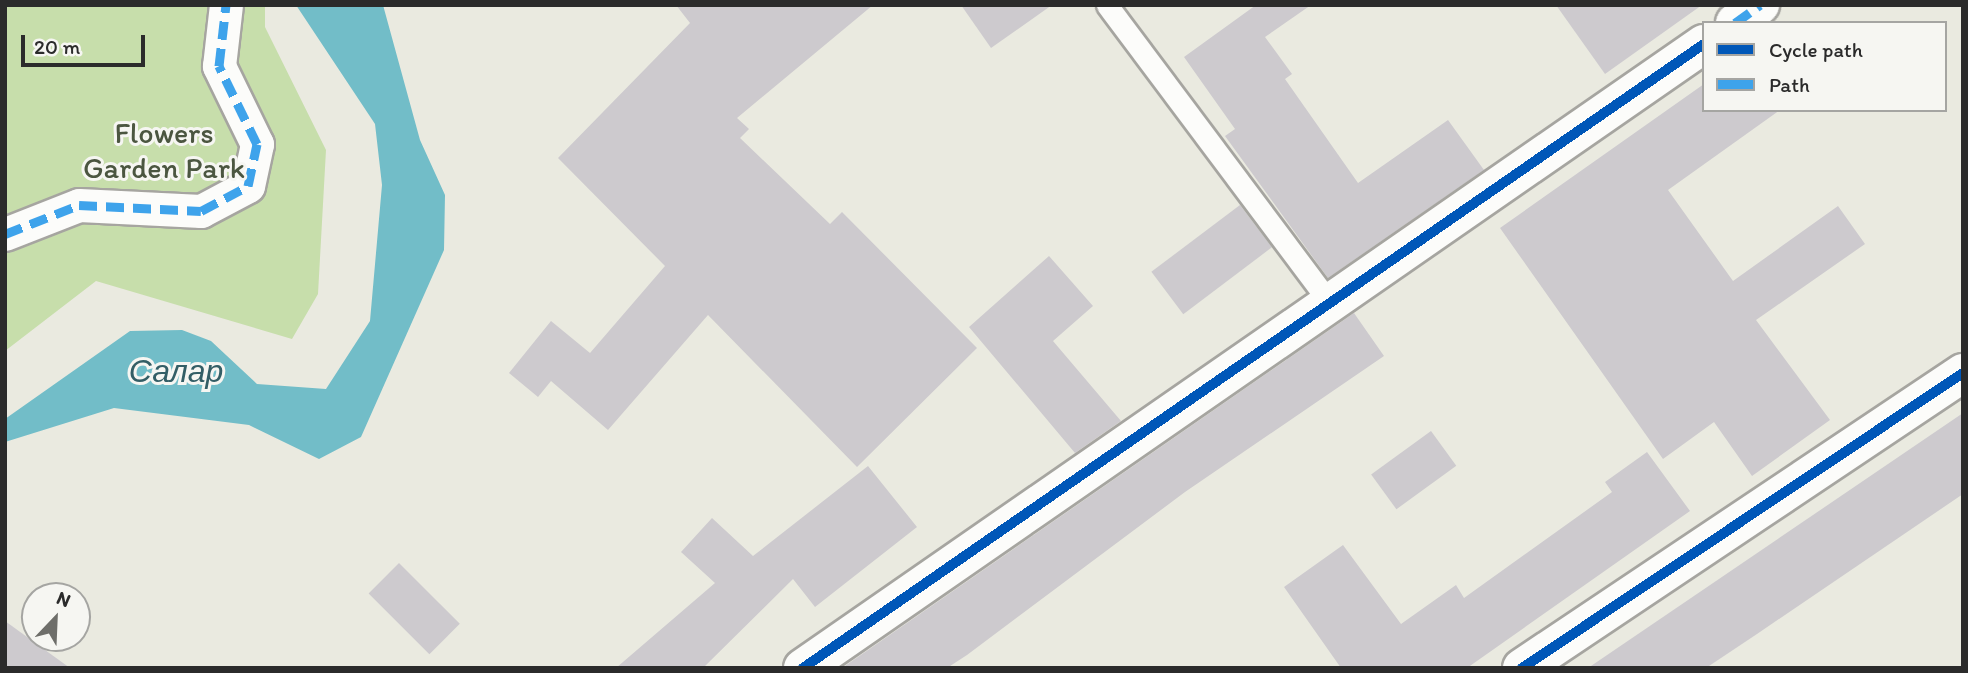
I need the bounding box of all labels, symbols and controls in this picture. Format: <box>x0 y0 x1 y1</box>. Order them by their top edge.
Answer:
scale bar <box>24 21 149 65</box>
legend <box>1702 21 1947 112</box>
text: 20 m <box>34 34 80 59</box>
text: Cycle path <box>1769 37 1863 62</box>
text: Path <box>1769 72 1810 97</box>
park label: Flowers Garden Park <box>83 115 245 186</box>
water label: Салар <box>129 352 223 390</box>
north arrow <box>21 582 91 652</box>
text: N <box>53 586 74 612</box>

